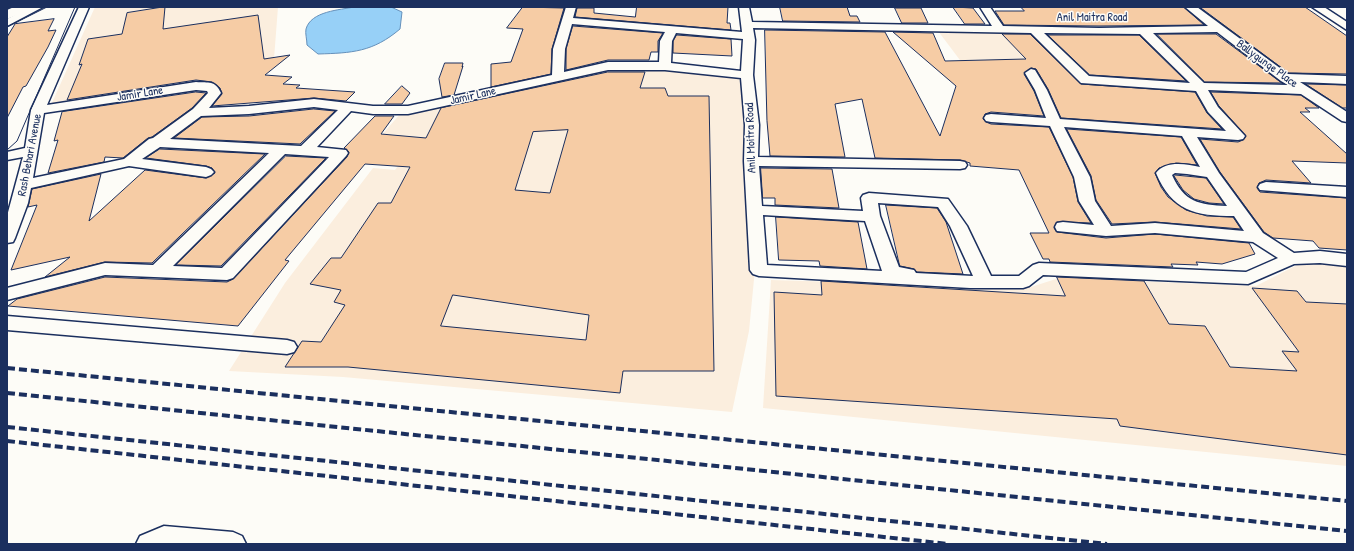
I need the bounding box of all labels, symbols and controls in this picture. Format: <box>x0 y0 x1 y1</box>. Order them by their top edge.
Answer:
street label: Anil Maitra Road <box>1057 11 1127 25</box>
street label: Ballygunge Place <box>1233 37 1301 91</box>
street label: Jamir Lane <box>116 83 164 105</box>
street label: Jamir Lane <box>449 84 497 108</box>
street label: Anil Moitra Road <box>743 103 759 173</box>
street label: Rash Behari Avenue <box>15 113 45 197</box>

